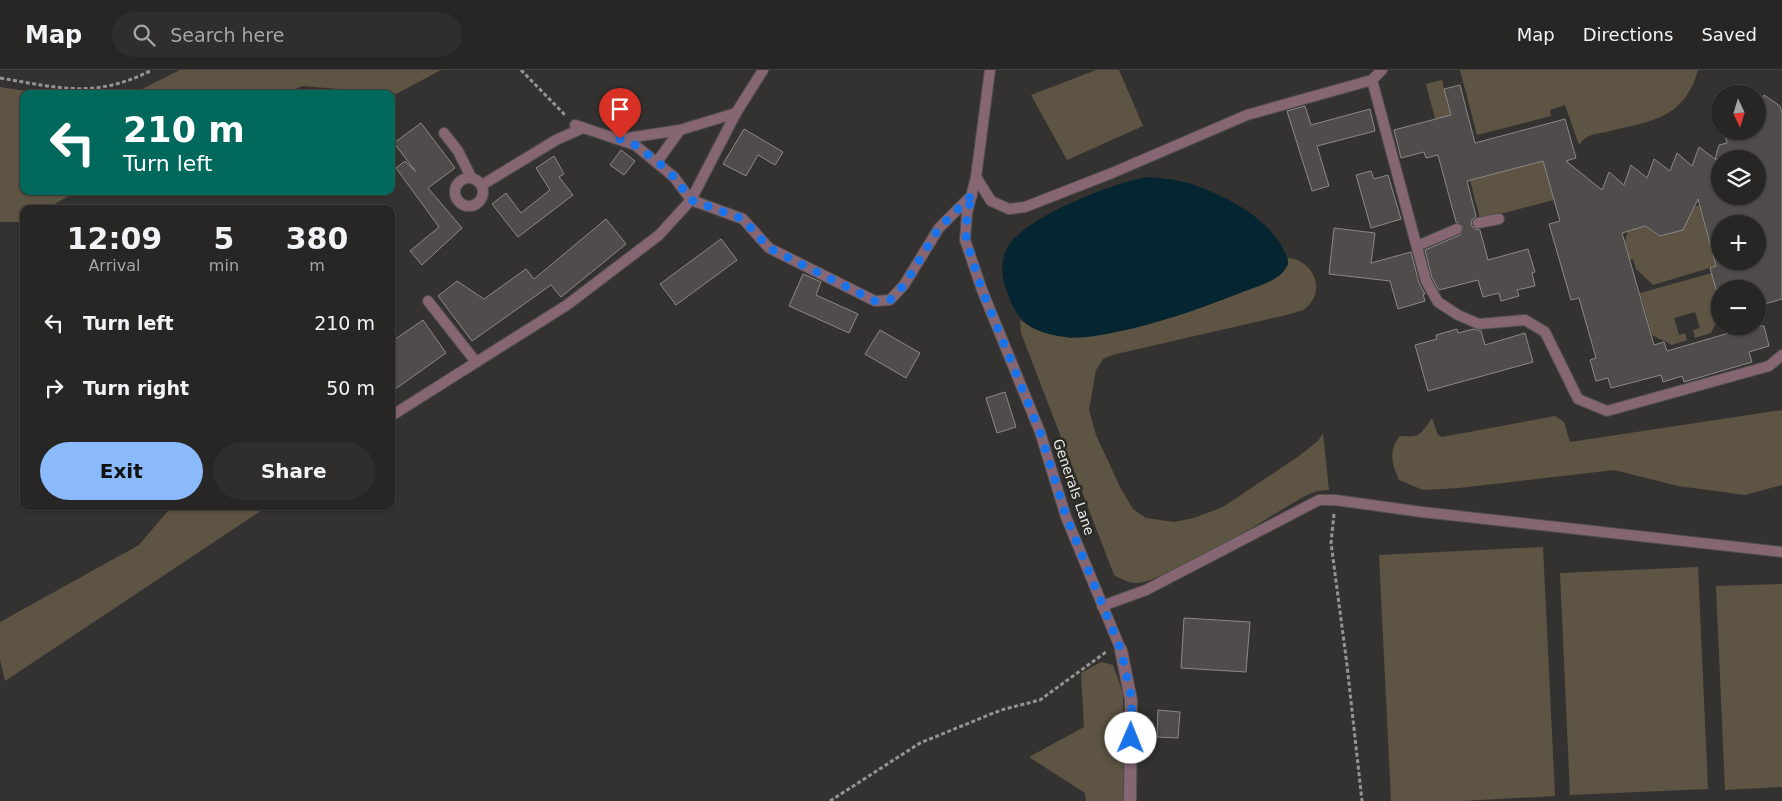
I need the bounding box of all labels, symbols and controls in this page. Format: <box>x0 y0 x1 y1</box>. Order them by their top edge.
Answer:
search box <box>112 12 462 57</box>
text: Map <box>25 21 82 49</box>
icon: search <box>130 21 158 49</box>
text: Search here <box>170 24 284 46</box>
text: Map <box>1517 24 1555 45</box>
text: Directions <box>1583 24 1673 45</box>
text: Saved <box>1701 24 1757 45</box>
north arrow <box>1711 85 1766 140</box>
map controls <box>1711 85 1766 335</box>
pin <box>599 88 641 139</box>
icon: arrive <box>606 95 634 123</box>
icon: left <box>40 110 105 175</box>
text: 210 m <box>123 110 245 150</box>
button: layers <box>1711 150 1766 205</box>
text: Turn left <box>123 151 212 176</box>
button: + <box>1711 215 1766 270</box>
text: 12:09 <box>67 221 162 256</box>
text: 5 <box>213 221 234 256</box>
text: 380 <box>286 221 348 256</box>
text: Arrival <box>88 256 140 275</box>
text: min <box>209 256 239 275</box>
text: m <box>309 256 325 275</box>
button: − <box>1711 280 1766 335</box>
icon: left <box>40 309 68 337</box>
text: Turn left <box>83 312 174 334</box>
text: 210 m <box>314 312 375 334</box>
icon: right <box>40 374 68 402</box>
text: Turn right <box>83 377 189 399</box>
text: 50 m <box>326 377 375 399</box>
street label: Generals Lane <box>1050 437 1098 537</box>
button: Exit <box>40 442 203 500</box>
button: Share <box>213 442 375 500</box>
position arrow <box>1104 711 1156 763</box>

